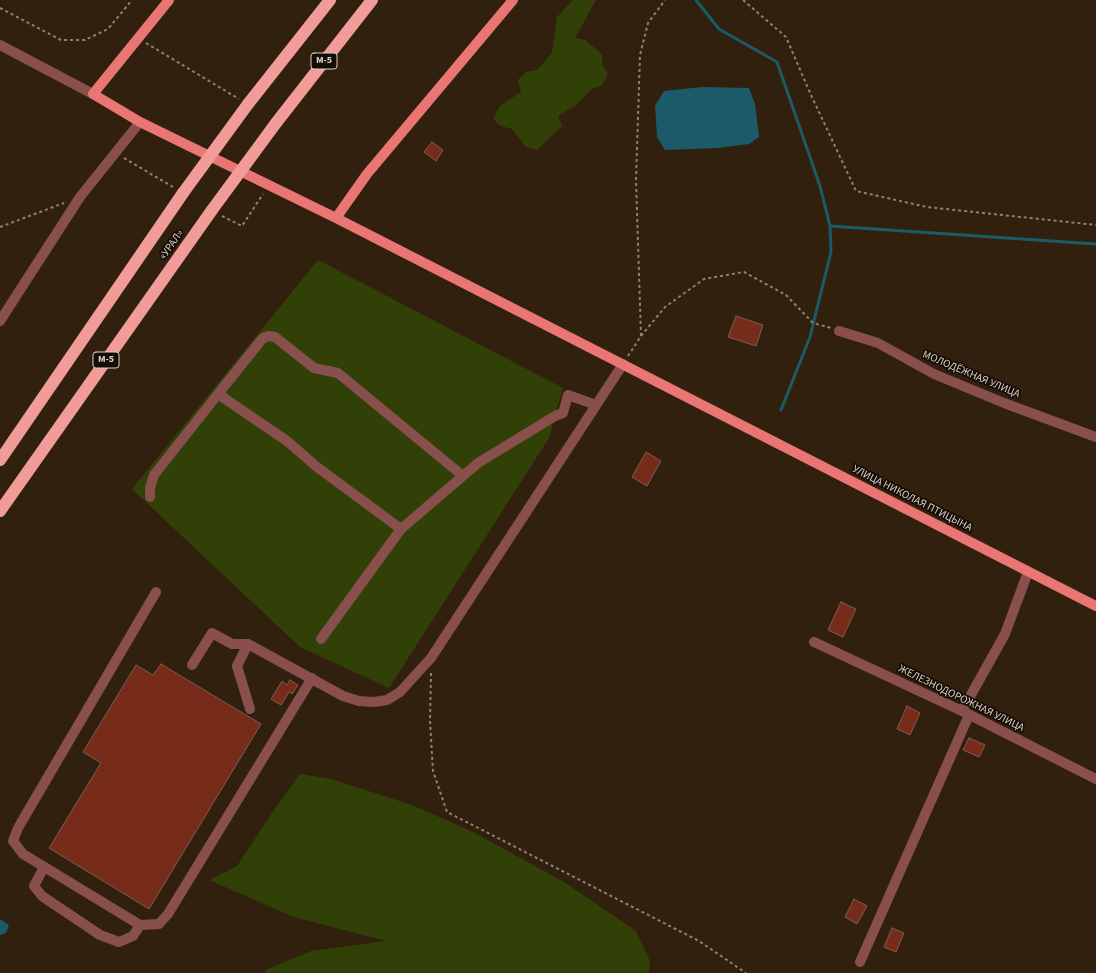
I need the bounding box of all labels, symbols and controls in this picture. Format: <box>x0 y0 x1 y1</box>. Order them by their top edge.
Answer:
road number: М-5 <box>311 53 337 69</box>
street label: «УРАЛ» <box>157 228 187 262</box>
street label: МОЛОДЁЖНАЯ УЛИЦА <box>920 348 1022 402</box>
road number: М-5 <box>93 352 119 368</box>
street label: УЛИЦА НИКОЛАЯ ПТИЦЫНА <box>850 463 974 535</box>
street label: ЖЕЛЕЗНОДОРОЖНАЯ УЛИЦА <box>896 663 1026 735</box>

